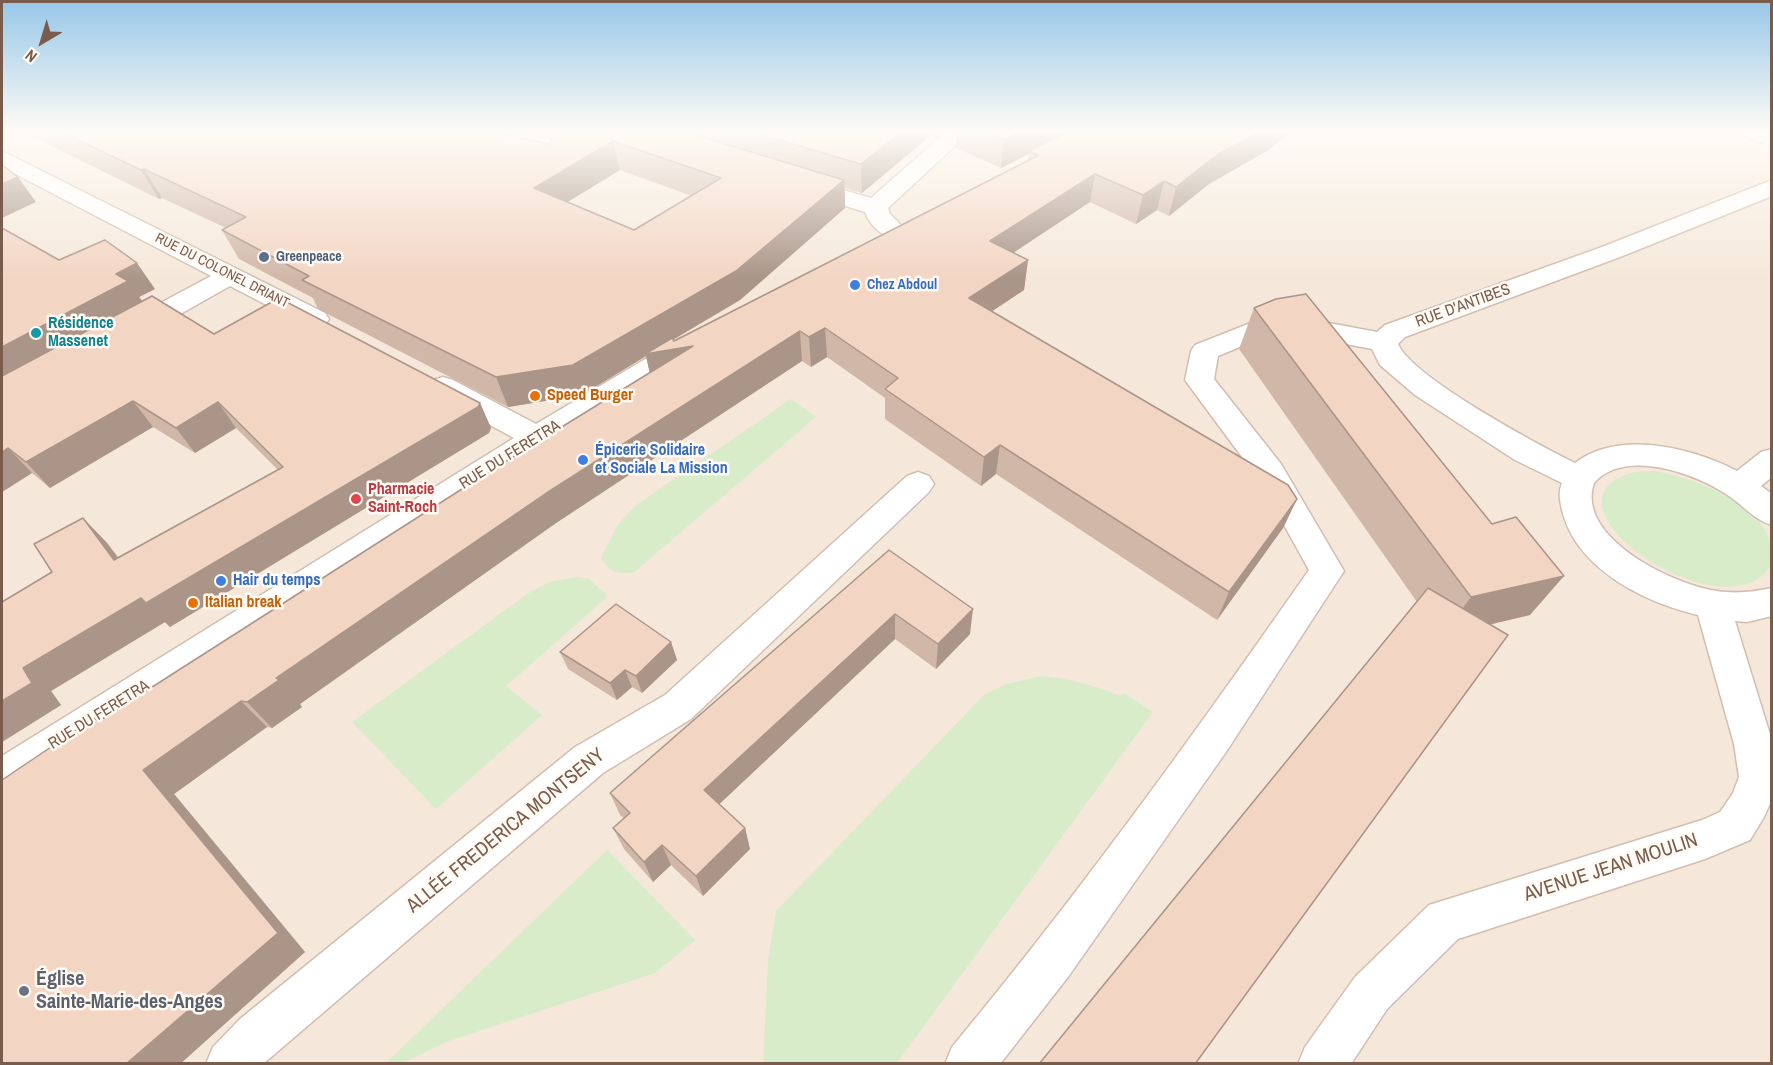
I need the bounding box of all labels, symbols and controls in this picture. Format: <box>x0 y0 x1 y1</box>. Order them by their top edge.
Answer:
north arrow <box>12 12 72 72</box>
text: N <box>20 45 41 68</box>
street label: RUE DU COLONEL DRIANT <box>152 230 292 312</box>
place label: Greenpeace <box>276 249 342 265</box>
marker: Greenpeace <box>257 250 271 264</box>
place label: Chez Abdoul <box>867 277 937 293</box>
marker: Chez Abdoul <box>848 278 862 292</box>
street label: RUE D'ANTIBES <box>1413 280 1513 332</box>
place label: Résidence Massenet <box>48 314 114 352</box>
marker: Résidence Massenet <box>29 326 43 340</box>
place label: Speed Burger <box>547 386 633 406</box>
marker: Speed Burger <box>528 389 542 403</box>
street label: RUE DU FERETRA <box>456 416 564 494</box>
place label: Épicerie Solidaire et Sociale La Mission <box>595 441 728 479</box>
marker: Épicerie Solidaire et Sociale La Mission <box>576 453 590 467</box>
place label: Pharmacie Saint-Roch <box>368 480 437 518</box>
marker: Pharmacie Saint-Roch <box>349 492 363 506</box>
place label: Hair du temps <box>233 571 320 591</box>
marker: Hair du temps <box>214 574 228 588</box>
place label: Italian break <box>205 593 282 613</box>
marker: Italian break <box>186 596 200 610</box>
street label: RUE DU FERETRA <box>45 676 153 754</box>
street label: ALLÉE FREDERICA MONTSENY <box>402 744 610 918</box>
street label: AVENUE JEAN MOULIN <box>1521 829 1701 907</box>
place label: Église Sainte-Marie-des-Anges <box>36 968 223 1015</box>
marker: Église Sainte-Marie-des-Anges <box>17 984 31 998</box>

